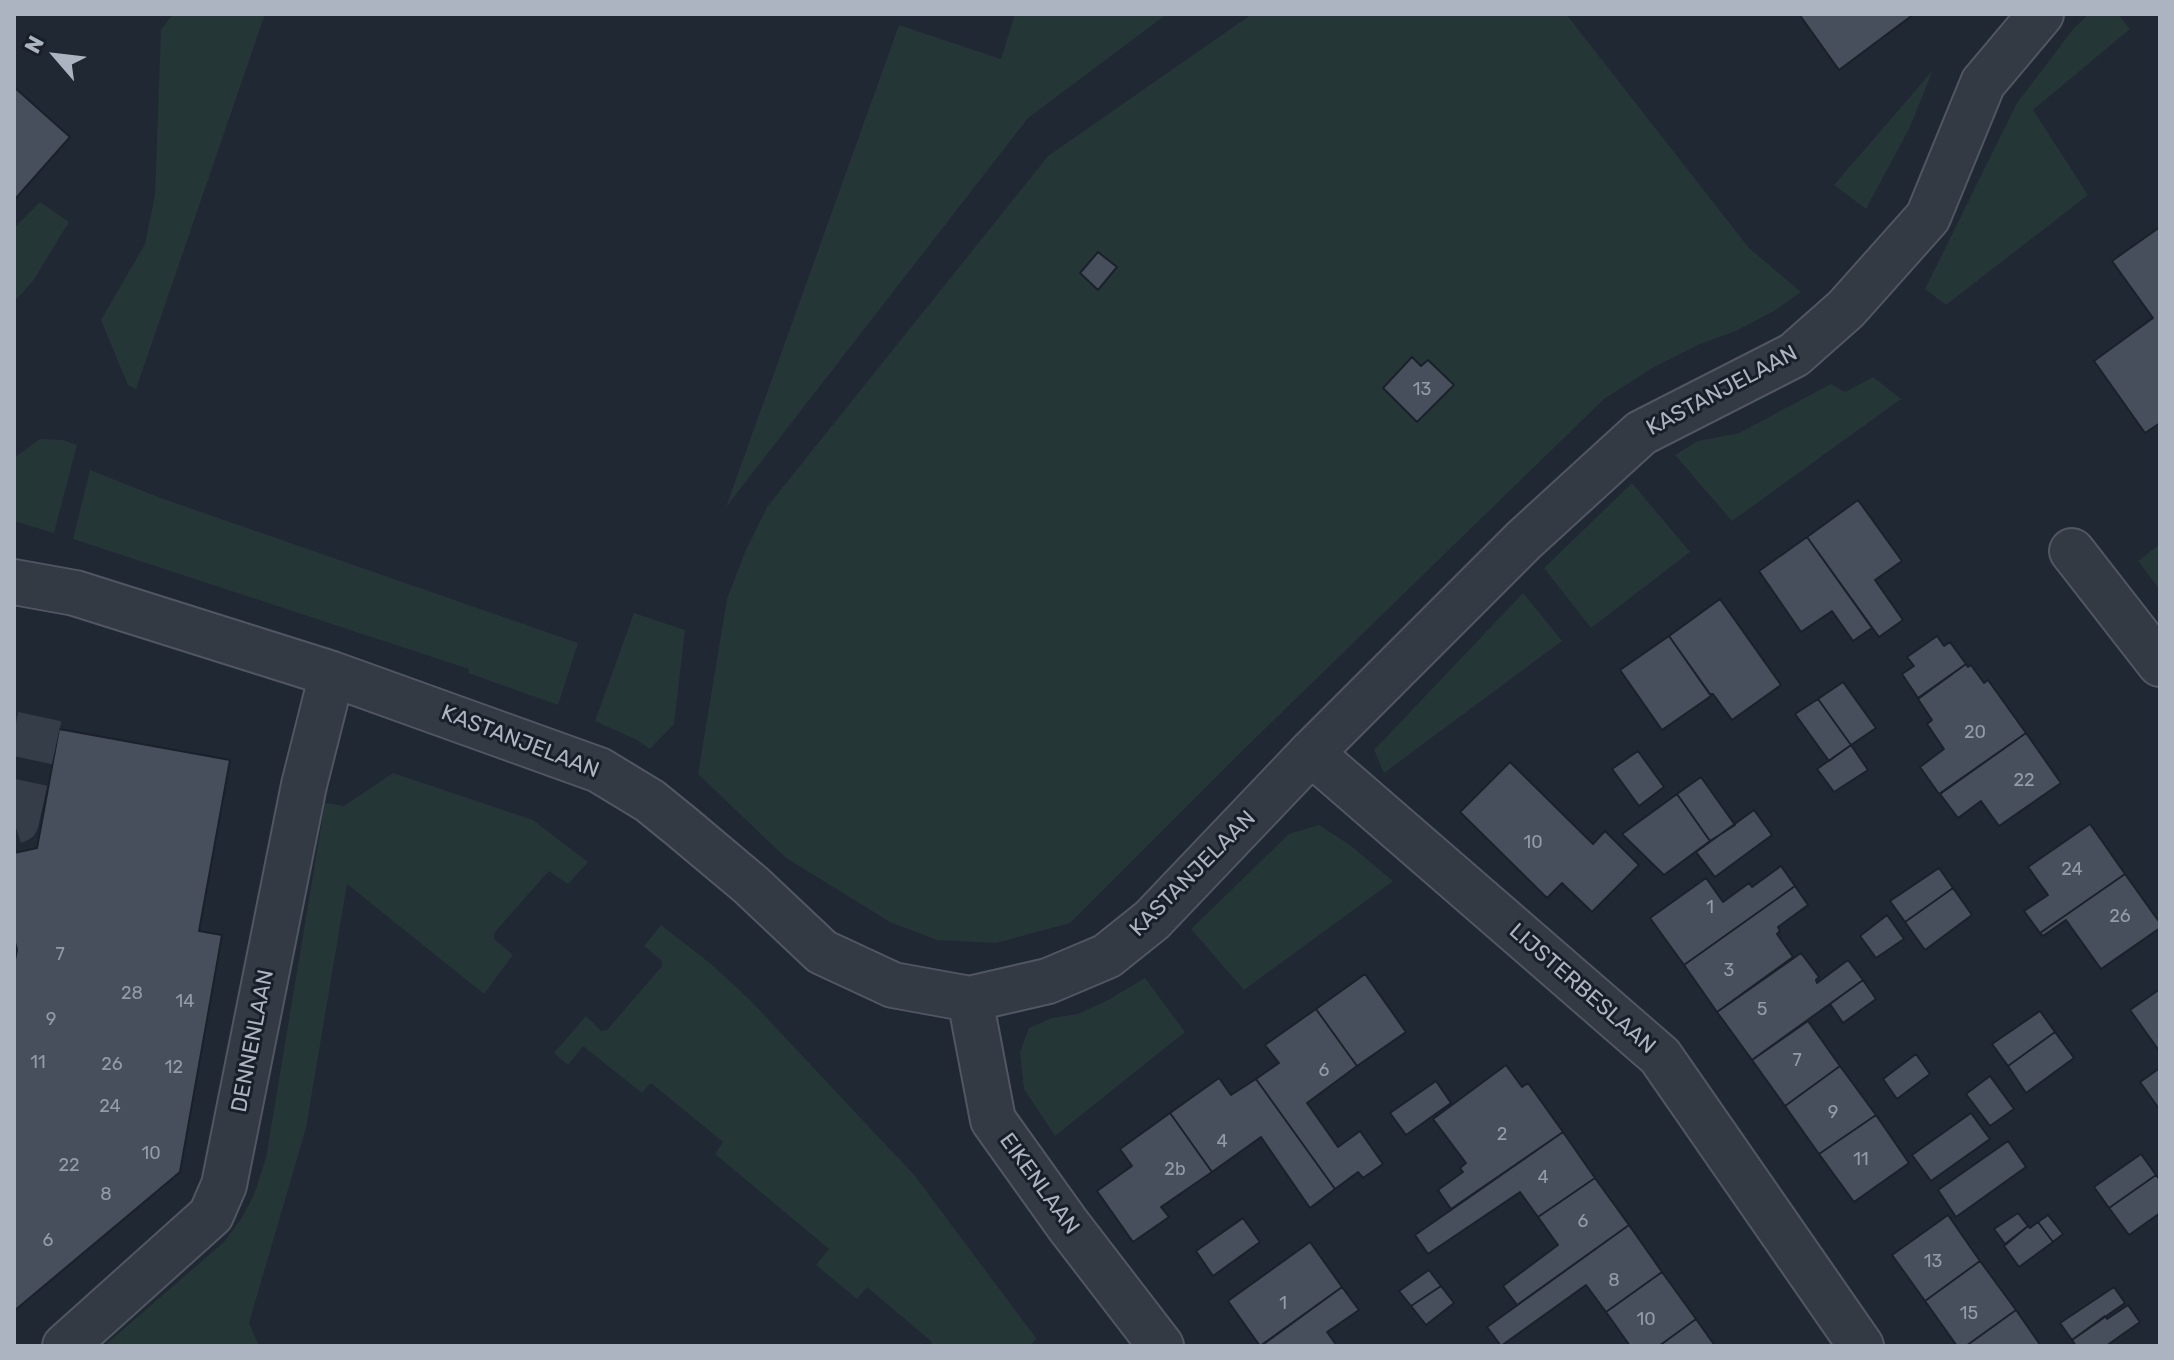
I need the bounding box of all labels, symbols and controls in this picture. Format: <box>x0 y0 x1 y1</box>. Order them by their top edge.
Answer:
north arrow <box>16 16 96 96</box>
text: N <box>19 31 50 58</box>
street label: KASTANJELAAN <box>1642 340 1802 442</box>
house number: 13 <box>1413 379 1431 401</box>
street label: KASTANJELAAN <box>437 700 603 784</box>
house number: 20 <box>1964 722 1986 744</box>
house number: 22 <box>2013 770 2035 792</box>
street label: KASTANJELAAN <box>1125 806 1261 942</box>
house number: 10 <box>1523 832 1543 854</box>
house number: 24 <box>2061 859 2083 881</box>
house number: 1 <box>1706 897 1714 919</box>
house number: 26 <box>2109 906 2131 928</box>
street label: LIJSTERBESLAAN <box>1503 918 1661 1060</box>
house number: 7 <box>55 944 65 966</box>
house number: 3 <box>1724 960 1734 982</box>
street label: DENNENLAAN <box>226 967 280 1115</box>
house number: 28 <box>121 983 143 1005</box>
house number: 14 <box>176 991 194 1013</box>
house number: 5 <box>1757 999 1767 1021</box>
house number: 9 <box>46 1009 56 1031</box>
house number: 7 <box>1792 1050 1802 1072</box>
house number: 11 <box>30 1052 46 1074</box>
house number: 26 <box>101 1054 123 1076</box>
house number: 12 <box>165 1057 183 1079</box>
house number: 6 <box>1319 1060 1329 1082</box>
house number: 24 <box>99 1096 121 1118</box>
house number: 9 <box>1828 1102 1838 1124</box>
house number: 2 <box>1497 1124 1507 1146</box>
street label: EIKENLAAN <box>994 1128 1084 1240</box>
house number: 4 <box>1216 1131 1228 1153</box>
house number: 10 <box>141 1143 161 1165</box>
house number: 11 <box>1853 1149 1869 1171</box>
house number: 22 <box>58 1155 80 1177</box>
house number: 2b <box>1164 1159 1186 1181</box>
house number: 4 <box>1537 1167 1549 1189</box>
house number: 8 <box>100 1184 112 1206</box>
house number: 6 <box>1578 1211 1588 1233</box>
house number: 6 <box>43 1230 53 1252</box>
house number: 13 <box>1924 1251 1942 1273</box>
house number: 8 <box>1608 1270 1620 1292</box>
house number: 1 <box>1279 1293 1287 1315</box>
house number: 15 <box>1960 1303 1978 1325</box>
house number: 10 <box>1636 1309 1656 1331</box>

